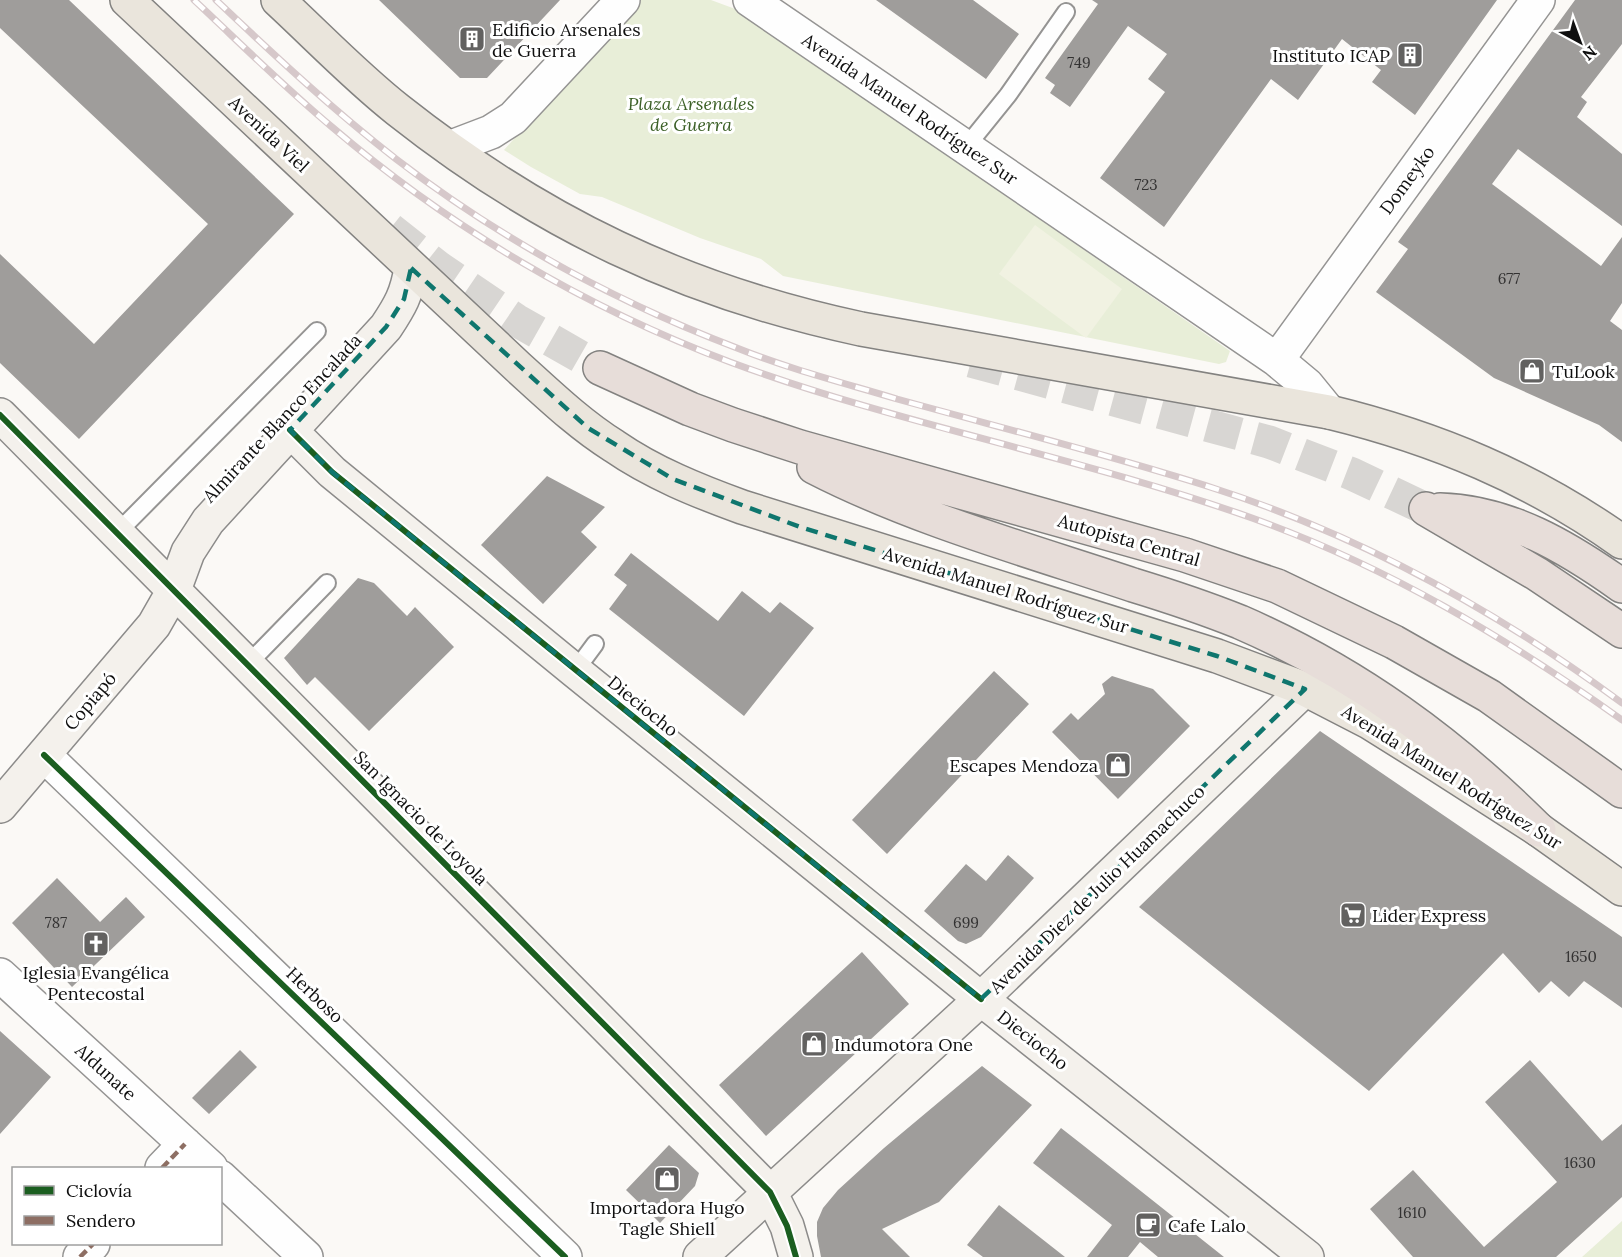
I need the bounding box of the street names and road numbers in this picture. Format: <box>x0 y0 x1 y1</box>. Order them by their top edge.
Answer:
street label: Avenida Manuel Rodríguez Sur <box>797 27 1023 190</box>
street label: Avenida Viel <box>223 90 314 177</box>
street label: Domeyko <box>1374 141 1440 219</box>
street label: Almirante Blanco Encalada <box>197 329 366 508</box>
street label: Autopista Central <box>1054 508 1203 571</box>
street label: Avenida Manuel Rodríguez Sur <box>879 541 1132 638</box>
street label: Copiapó <box>59 667 121 735</box>
street label: Dieciocho <box>603 671 683 741</box>
street label: Avenida Manuel Rodríguez Sur <box>1337 699 1567 855</box>
street label: San Ignacio de Loyola <box>349 746 493 890</box>
street label: Avenida Diez de Julio Huamachuco <box>984 780 1210 999</box>
street label: Herboso <box>281 962 349 1028</box>
street label: Dieciocho <box>993 1005 1073 1075</box>
street label: Aldunate <box>70 1038 142 1106</box>

